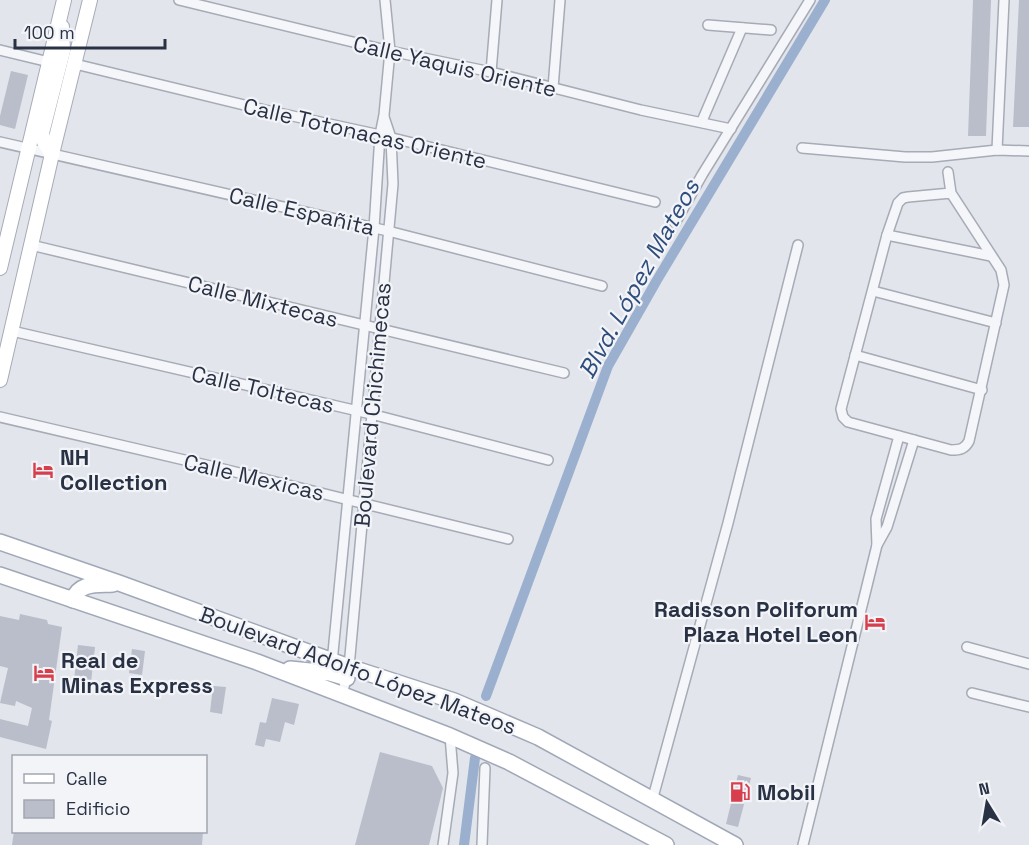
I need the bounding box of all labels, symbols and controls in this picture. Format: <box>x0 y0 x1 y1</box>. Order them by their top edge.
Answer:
scale bar <box>15 12 165 50</box>
text: 100 m <box>24 21 75 44</box>
street label: Calle Yaquis Oriente <box>351 29 559 103</box>
street label: Calle Totonacas Oriente <box>241 91 489 175</box>
water label: Blvd. López Mateos <box>571 173 707 384</box>
street label: Calle Españita <box>226 181 378 241</box>
street label: Calle Mixtecas <box>185 269 341 333</box>
street label: Boulevard Chichimecas <box>347 281 397 529</box>
street label: Calle Toltecas <box>189 359 337 419</box>
place label: NH Collection <box>60 443 167 496</box>
street label: Calle Mexicas <box>181 447 327 507</box>
hotel icon: NH Collection <box>31 458 55 482</box>
place label: Radisson Poliforum Plaza Hotel Leon <box>654 595 858 648</box>
street label: Boulevard Adolfo López Mateos <box>196 600 520 740</box>
hotel icon: Radisson Poliforum Plaza Hotel Leon <box>863 610 887 634</box>
place label: Real de Minas Express <box>61 646 213 699</box>
hotel icon: Real de Minas Express <box>32 661 56 685</box>
legend <box>12 755 207 833</box>
text: Calle <box>66 767 107 790</box>
north arrow <box>957 773 1017 833</box>
text: N <box>977 777 992 800</box>
place label: Mobil <box>757 778 816 806</box>
fuel station icon: Mobil <box>728 780 752 804</box>
text: Edificio <box>66 797 130 820</box>

